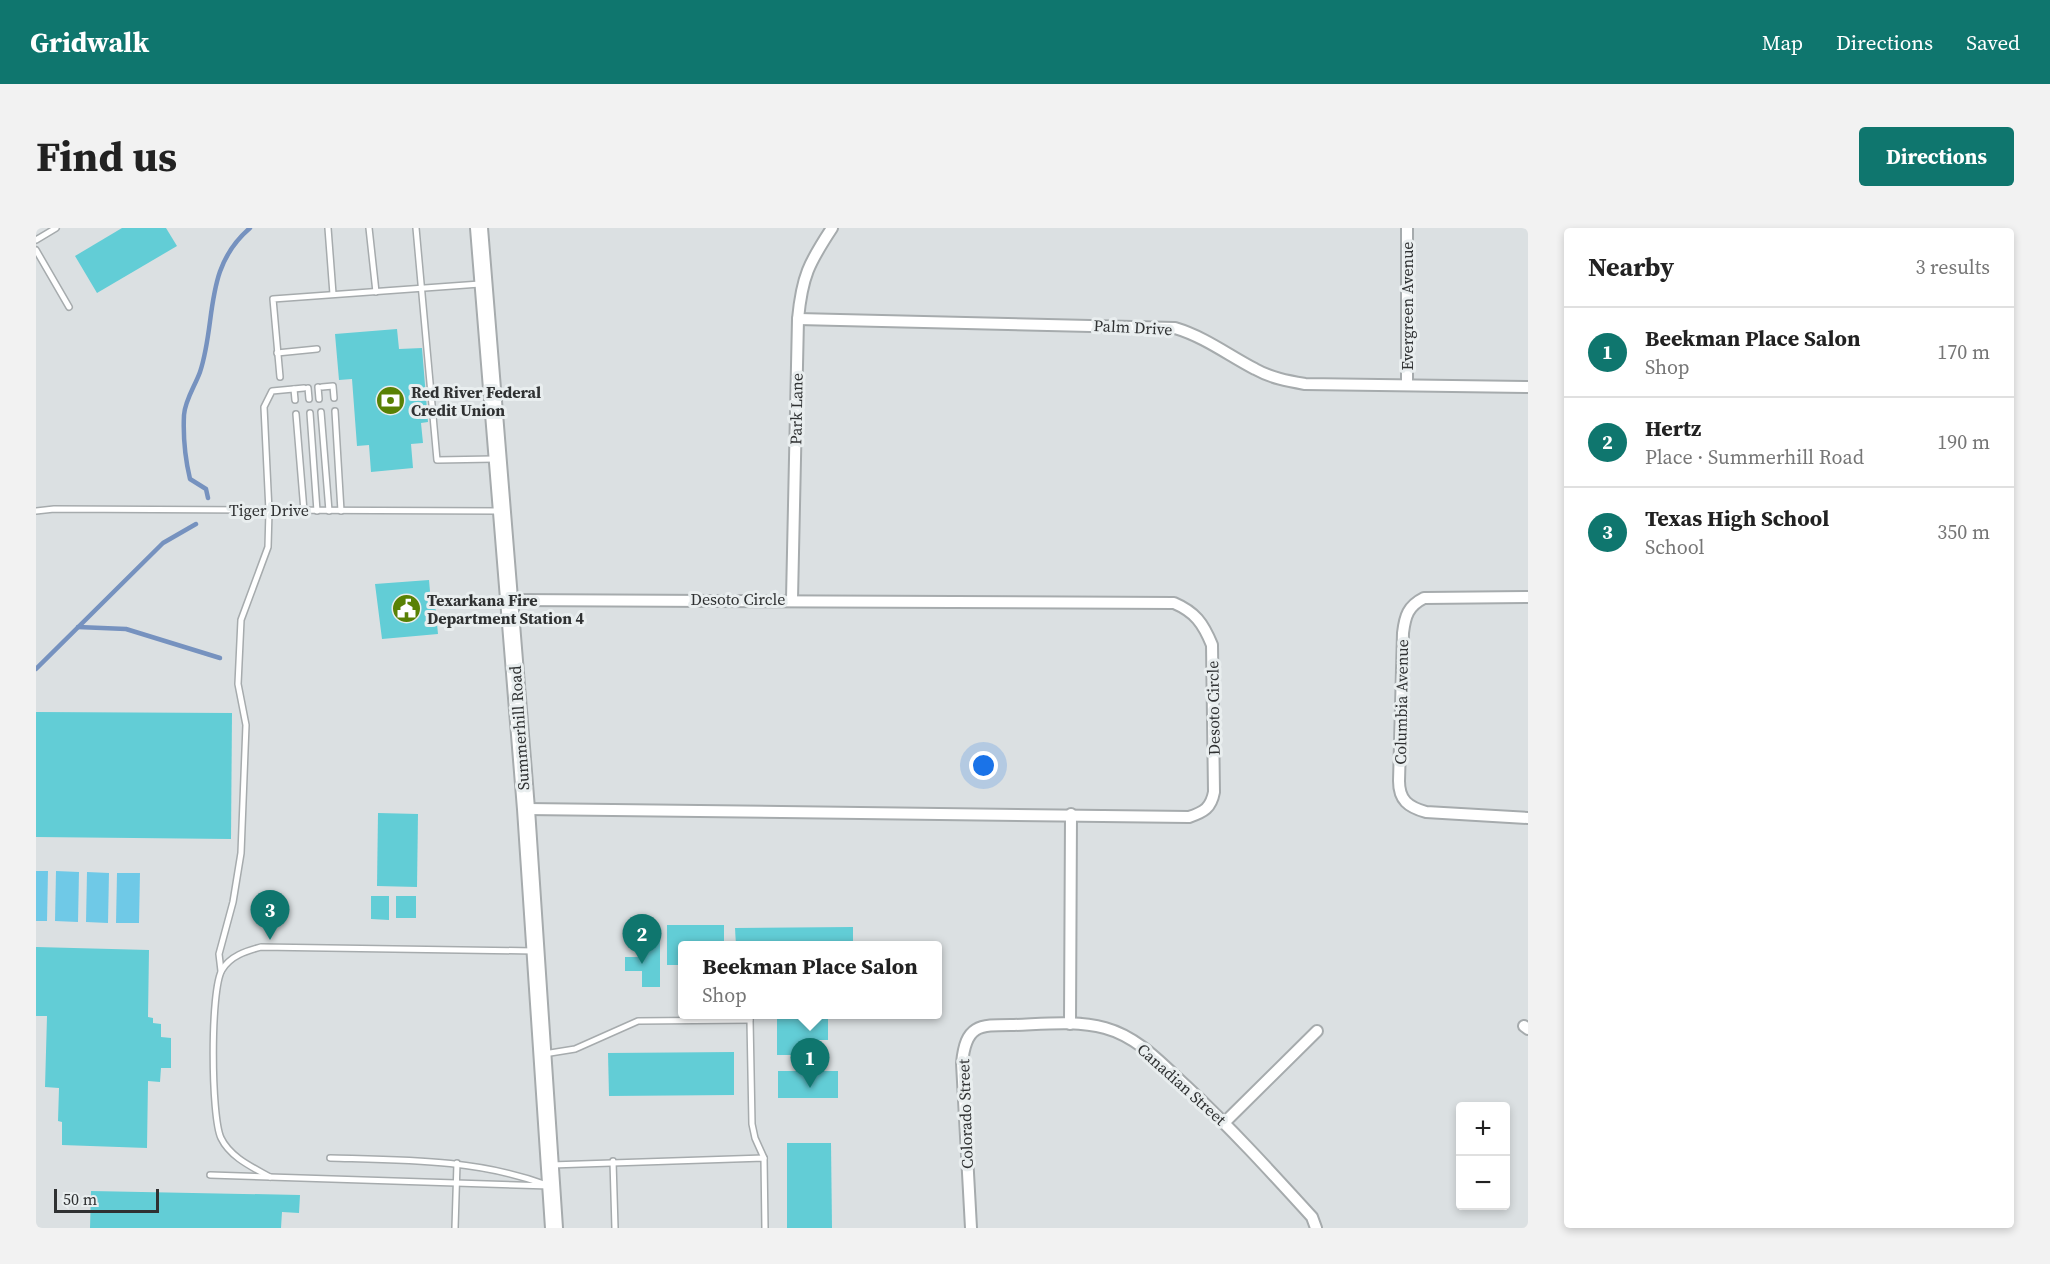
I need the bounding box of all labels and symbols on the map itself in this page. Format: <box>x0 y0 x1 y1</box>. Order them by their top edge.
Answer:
street label: Evergreen Avenue <box>1396 241 1418 371</box>
street label: Palm Drive <box>1093 314 1173 340</box>
street label: Park Lane <box>784 373 808 445</box>
place label: Red River Federal Credit Union <box>411 381 541 421</box>
bank icon: Red River Federal Credit Union <box>374 385 406 417</box>
street label: Tiger Drive <box>229 499 309 521</box>
street label: Desoto Circle <box>691 588 785 610</box>
place label: Texarkana Fire Department Station 4 <box>427 589 584 629</box>
public building icon: Texarkana Fire Department Station 4 <box>390 593 422 625</box>
street label: Columbia Avenue <box>1389 639 1413 765</box>
street label: Desoto Circle <box>1201 660 1225 756</box>
street label: Summerhill Road <box>504 665 534 791</box>
your location <box>969 751 998 780</box>
pin: 3 <box>250 890 290 940</box>
pin: 2 <box>622 914 662 964</box>
pin: 1 <box>790 1038 830 1088</box>
street label: Canadian Street <box>1133 1038 1232 1130</box>
street label: Colorado Street <box>952 1058 978 1169</box>
scale bar <box>54 1186 159 1214</box>

